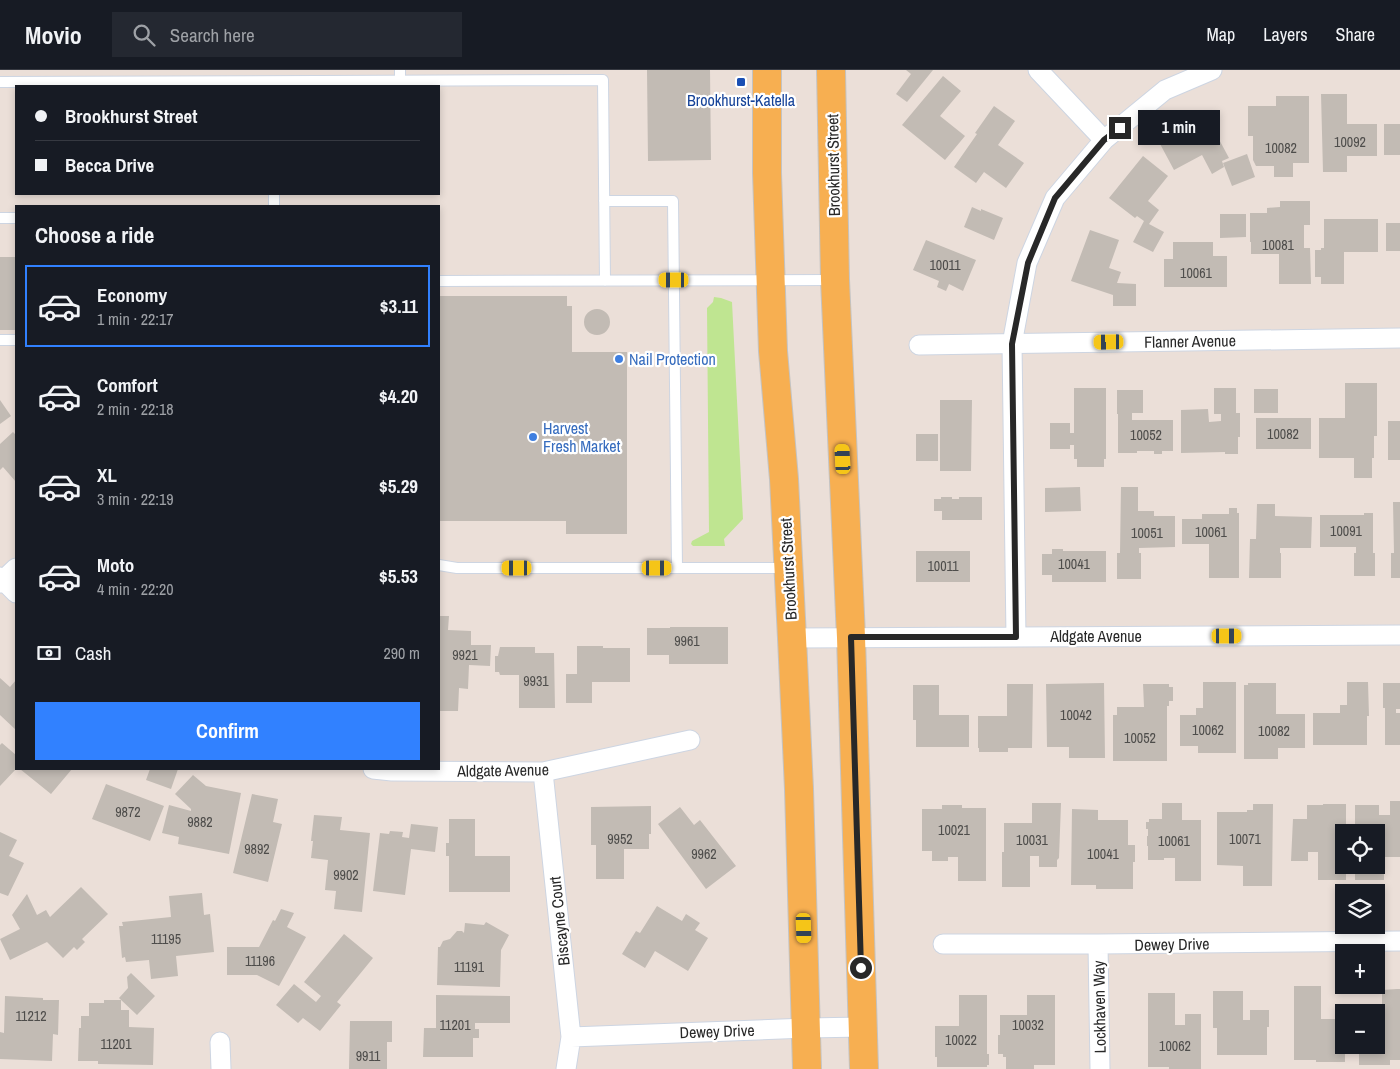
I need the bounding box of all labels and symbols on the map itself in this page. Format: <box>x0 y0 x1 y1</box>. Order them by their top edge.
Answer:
marker: Brookhurst-Katella <box>735 76 747 88</box>
place label: Brookhurst-Katella <box>687 89 796 111</box>
callout: 1 min <box>1138 110 1220 146</box>
street label: Brookhurst Street <box>821 113 845 216</box>
route end <box>1109 117 1131 139</box>
house number: 10092 <box>1334 133 1366 151</box>
house number: 10082 <box>1265 139 1297 157</box>
house number: 10081 <box>1262 236 1295 254</box>
house number: 10011 <box>929 256 961 274</box>
house number: 10061 <box>1180 264 1213 282</box>
car <box>659 273 689 288</box>
street label: Flanner Avenue <box>1144 329 1236 353</box>
car <box>1093 334 1124 350</box>
place label: Nail Protection <box>629 348 716 370</box>
marker: Nail Protection <box>613 353 625 365</box>
place label: Harvest Fresh Market <box>543 417 621 457</box>
house number: 10082 <box>1267 425 1299 443</box>
house number: 10052 <box>1130 426 1162 444</box>
marker: Harvest Fresh Market <box>527 431 539 443</box>
car <box>834 444 851 474</box>
street label: Brookhurst Street <box>774 517 802 621</box>
house number: 10091 <box>1330 522 1363 540</box>
house number: 10061 <box>1195 523 1228 541</box>
house number: 10051 <box>1131 524 1164 542</box>
house number: 10041 <box>1058 555 1091 573</box>
house number: 10011 <box>927 557 959 575</box>
car <box>502 561 532 576</box>
car <box>642 561 672 576</box>
street label: Aldgate Avenue <box>1049 625 1142 647</box>
car <box>1212 629 1242 644</box>
house number: 9961 <box>674 632 700 650</box>
house number: 9921 <box>452 646 478 664</box>
house number: 9931 <box>523 672 549 690</box>
house number: 10042 <box>1060 706 1092 724</box>
house number: 10062 <box>1192 721 1224 739</box>
house number: 10082 <box>1258 722 1290 740</box>
house number: 10052 <box>1124 729 1156 747</box>
street label: Aldgate Avenue <box>456 758 549 782</box>
house number: 9872 <box>115 803 141 821</box>
house number: 9882 <box>187 813 213 831</box>
house number: 10021 <box>938 821 971 839</box>
house number: 9952 <box>607 830 633 848</box>
house number: 10071 <box>1229 830 1262 848</box>
house number: 10031 <box>1016 831 1049 849</box>
house number: 10061 <box>1158 832 1191 850</box>
house number: 9892 <box>244 840 270 858</box>
house number: 9962 <box>691 845 717 863</box>
house number: 10041 <box>1087 845 1120 863</box>
house number: 9902 <box>333 866 359 884</box>
street label: Biscayne Court <box>543 875 575 967</box>
car <box>795 913 812 943</box>
house number: 11195 <box>151 930 181 948</box>
street label: Dewey Drive <box>1134 932 1210 956</box>
house number: 11196 <box>245 952 275 970</box>
route start <box>850 957 872 979</box>
house number: 11191 <box>454 958 485 976</box>
street label: Lockhaven Way <box>1087 960 1111 1054</box>
house number: 11212 <box>15 1007 47 1025</box>
house number: 11201 <box>439 1016 471 1034</box>
house number: 10032 <box>1012 1016 1044 1034</box>
street label: Dewey Drive <box>679 1019 755 1043</box>
house number: 10022 <box>945 1031 977 1049</box>
house number: 11201 <box>100 1035 132 1053</box>
house number: 10062 <box>1159 1037 1191 1055</box>
house number: 9911 <box>356 1047 381 1065</box>

